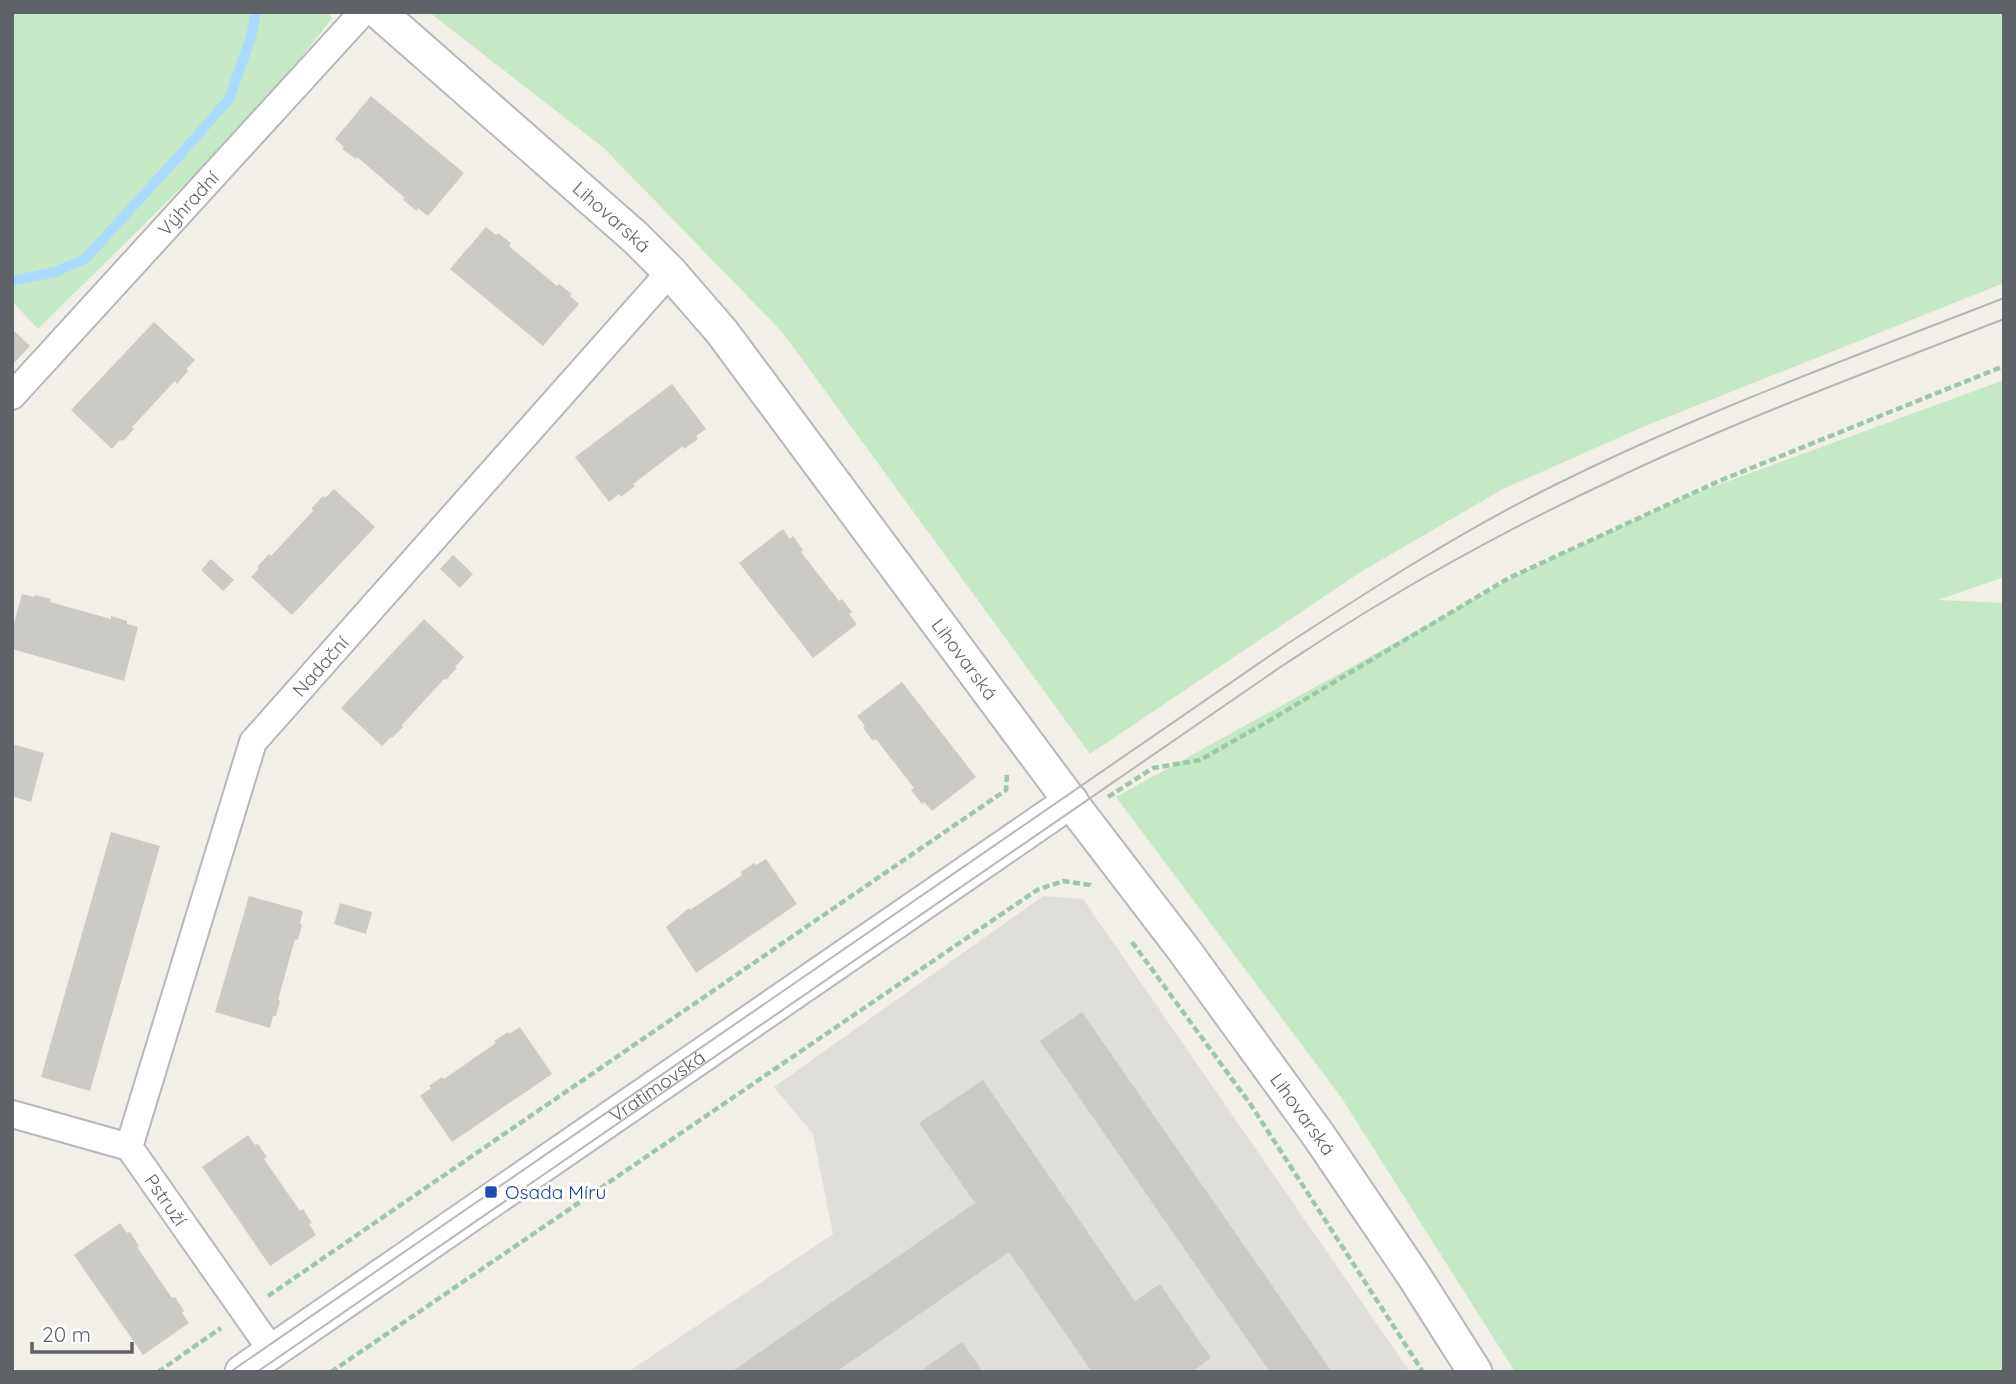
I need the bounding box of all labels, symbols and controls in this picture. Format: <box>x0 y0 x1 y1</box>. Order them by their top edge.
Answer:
street label: Výhradní <box>152 165 224 241</box>
street label: Lihovarská <box>568 176 656 258</box>
street label: Lihovarská <box>927 613 1003 705</box>
street label: Nadační <box>287 630 354 701</box>
street label: Vratimovská <box>605 1045 709 1127</box>
street label: Lihovarská <box>1265 1068 1341 1160</box>
street label: Pstruží <box>140 1169 193 1231</box>
place label: Osada Míru <box>505 1180 606 1204</box>
marker: Osada Míru <box>483 1184 499 1200</box>
scale bar <box>32 1310 131 1354</box>
text: 20 m <box>42 1321 91 1347</box>

